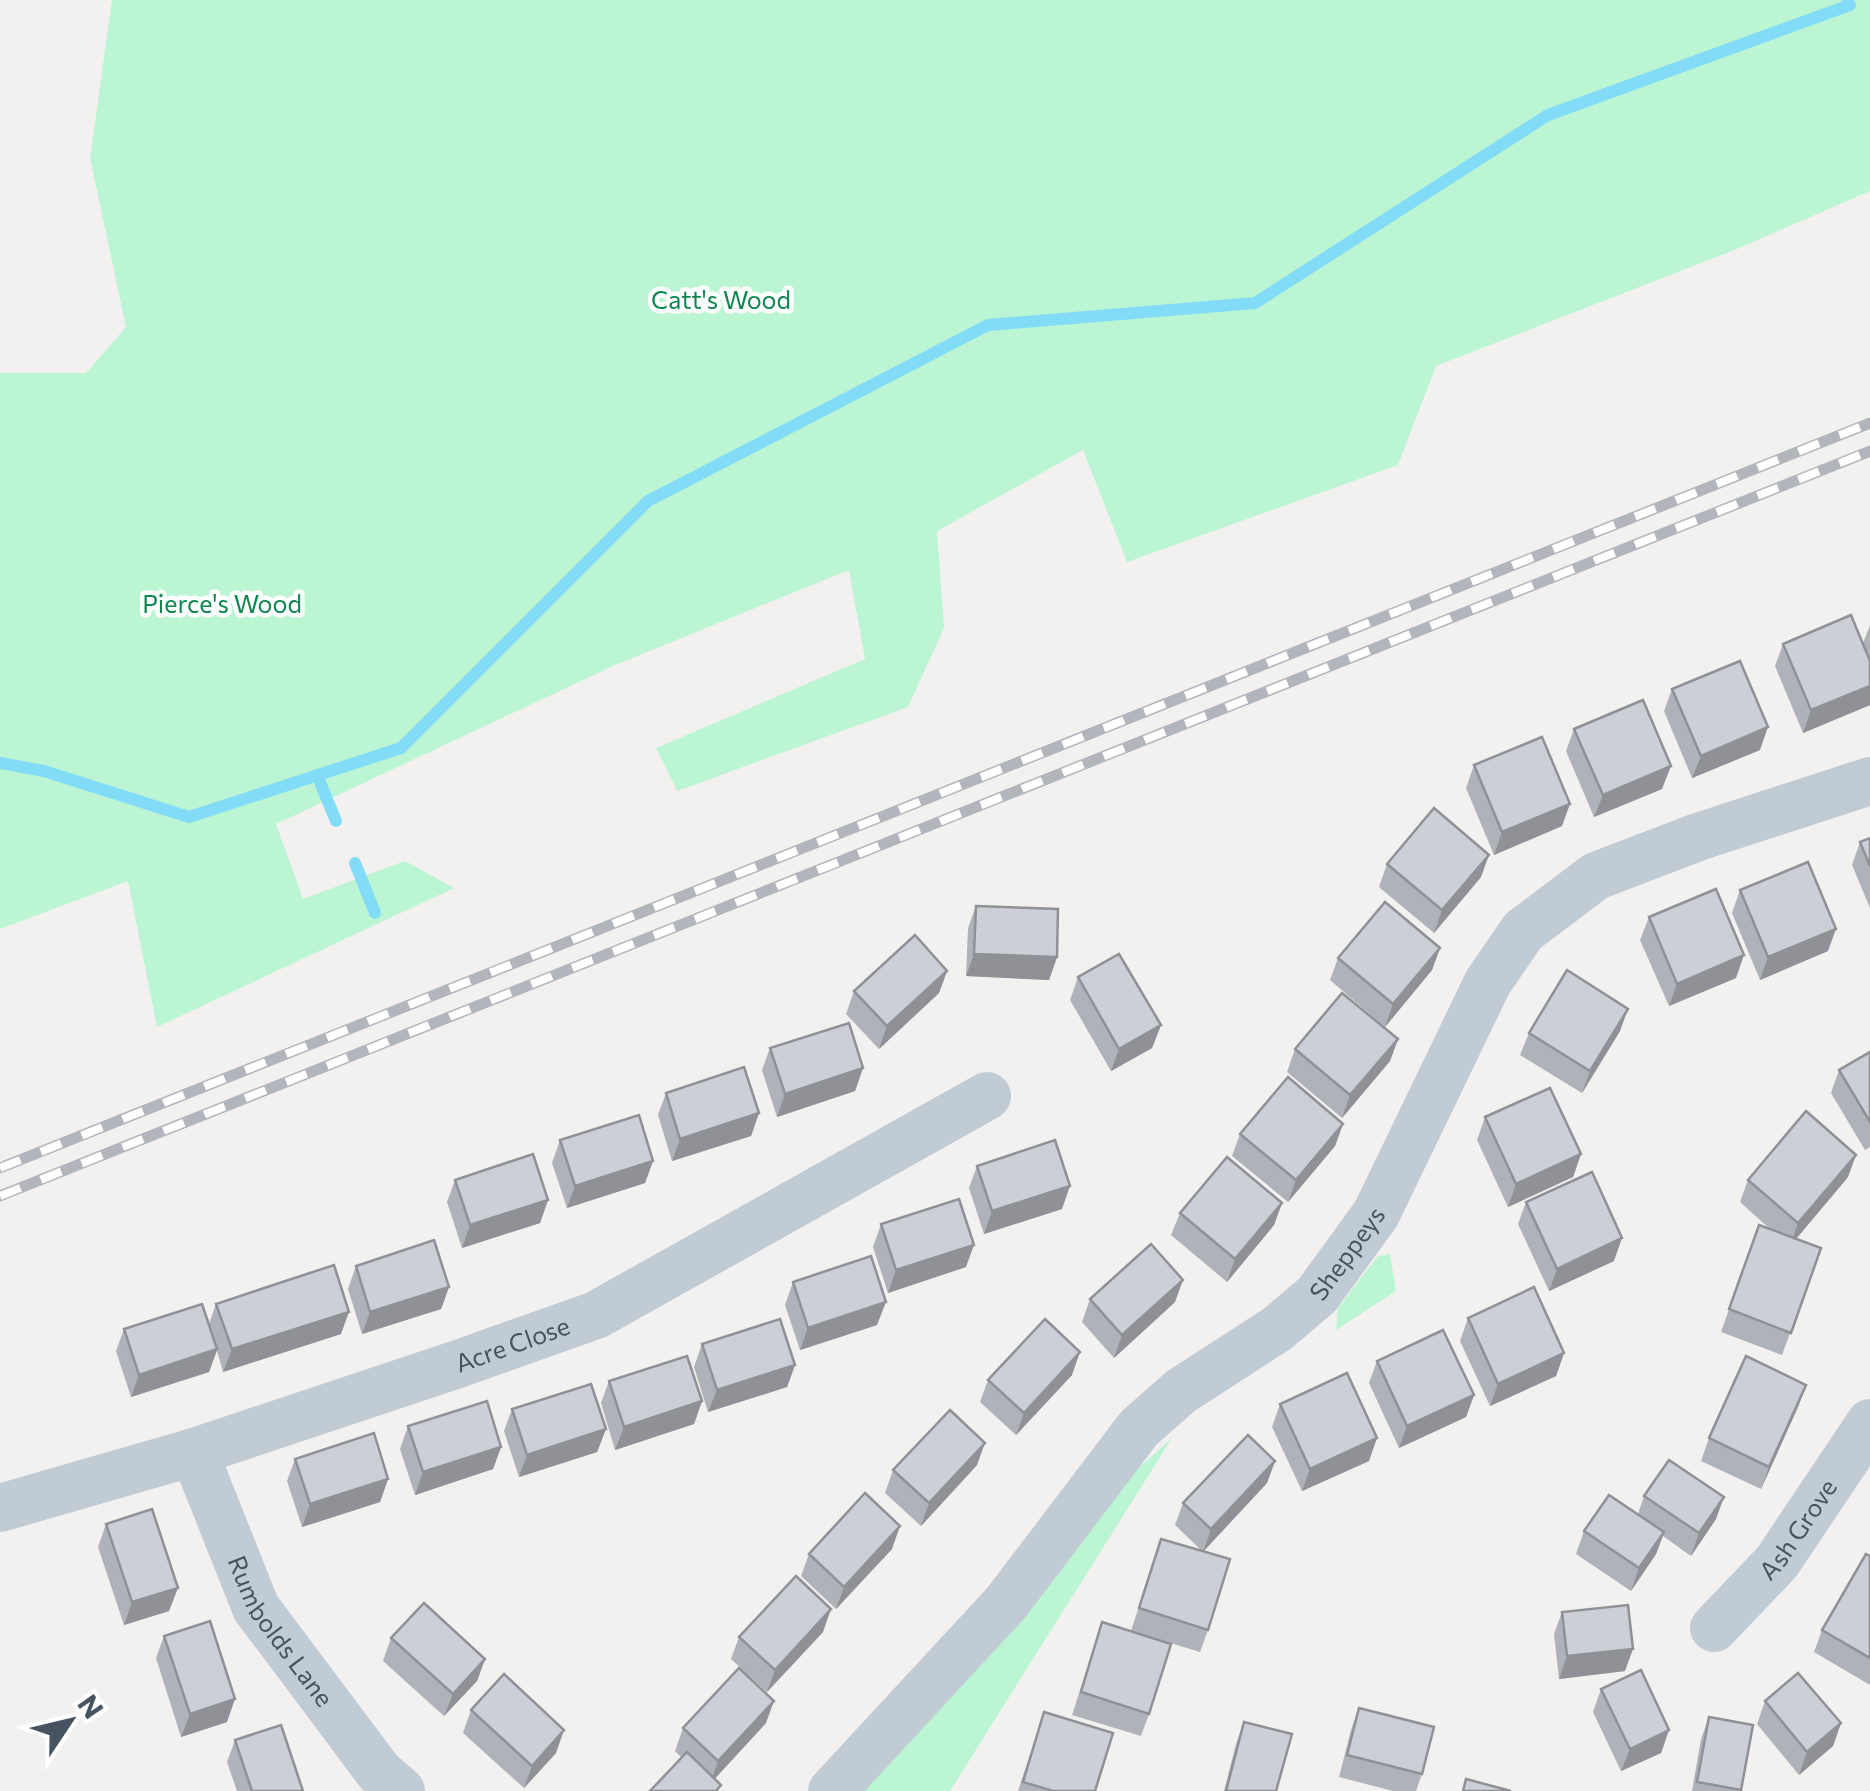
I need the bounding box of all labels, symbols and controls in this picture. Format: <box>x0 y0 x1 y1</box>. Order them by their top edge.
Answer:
park label: Catt's Wood <box>651 284 791 314</box>
park label: Pierce's Wood <box>142 588 302 618</box>
street label: Sheppeys <box>1302 1200 1391 1306</box>
street label: Acre Close <box>451 1310 573 1378</box>
street label: Ash Grove <box>1752 1473 1842 1586</box>
street label: Rumbolds Lane <box>223 1551 340 1712</box>
north arrow <box>20 1671 120 1771</box>
text: N <box>71 1688 111 1724</box>

